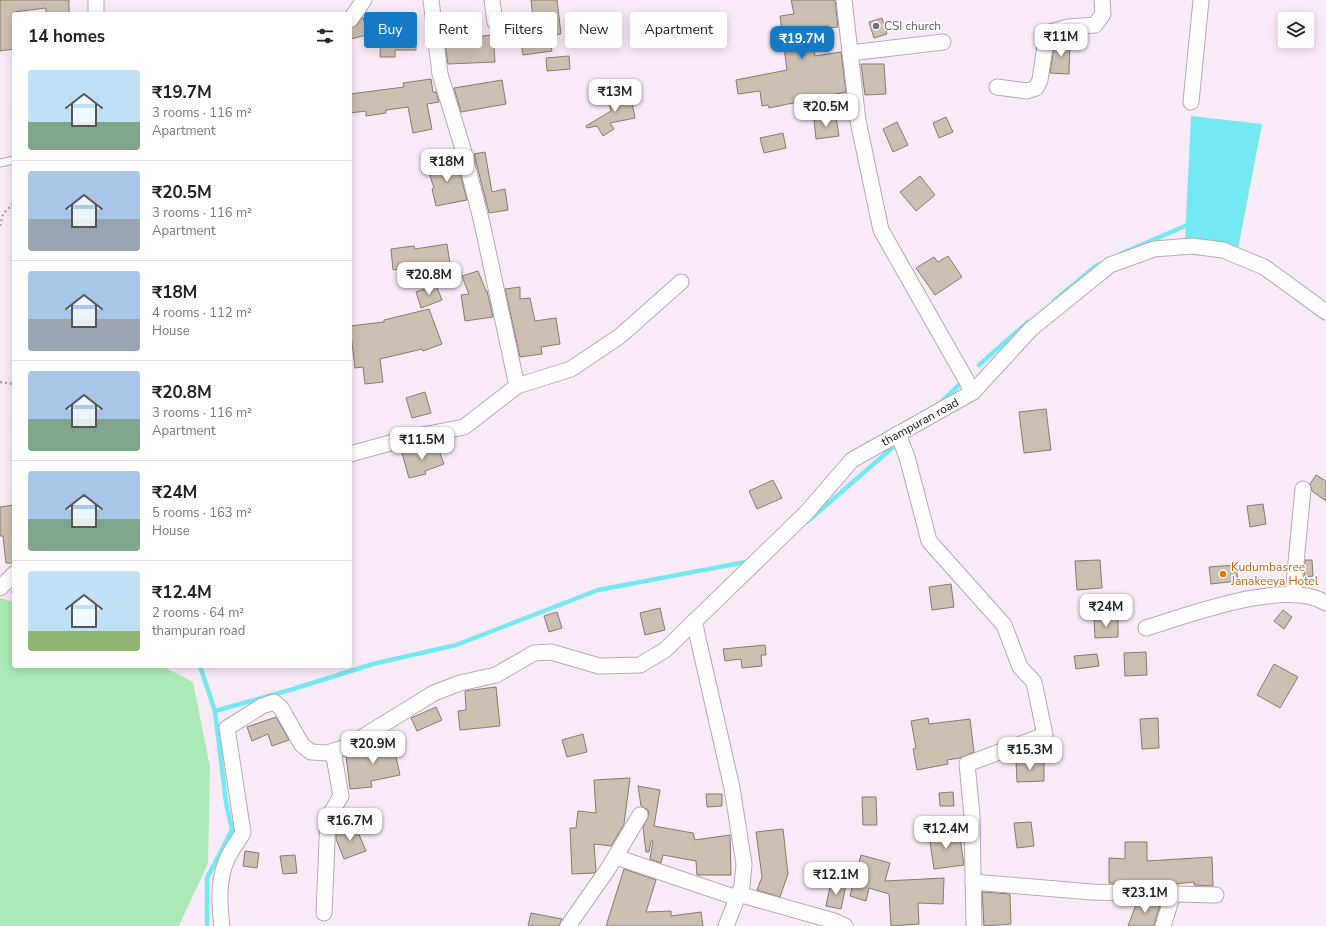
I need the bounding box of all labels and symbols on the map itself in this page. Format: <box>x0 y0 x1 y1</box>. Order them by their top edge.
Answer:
place label: CSI church <box>884 18 941 34</box>
marker: CSI church <box>871 21 881 31</box>
pin: ₹11M <box>1037 24 1085 58</box>
pin: ₹19.7M <box>769 26 835 60</box>
pin: ₹13M <box>591 79 639 113</box>
pin: ₹20.5M <box>793 94 859 128</box>
pin: ₹18M <box>423 149 471 183</box>
pin: ₹20.8M <box>396 262 462 296</box>
street label: thampuran road <box>878 394 962 450</box>
pin: ₹11.5M <box>389 427 455 461</box>
place label: Kudumbasree Janakeeya Hotel <box>1230 559 1319 589</box>
marker: Kudumbasree Janakeeya Hotel <box>1218 569 1228 579</box>
pin: ₹24M <box>1082 594 1130 628</box>
pin: ₹20.9M <box>340 731 406 765</box>
pin: ₹15.3M <box>997 737 1063 771</box>
pin: ₹16.7M <box>317 808 383 842</box>
pin: ₹12.4M <box>913 816 979 850</box>
pin: ₹12.1M <box>803 862 869 896</box>
pin: ₹23.1M <box>1112 880 1178 914</box>

